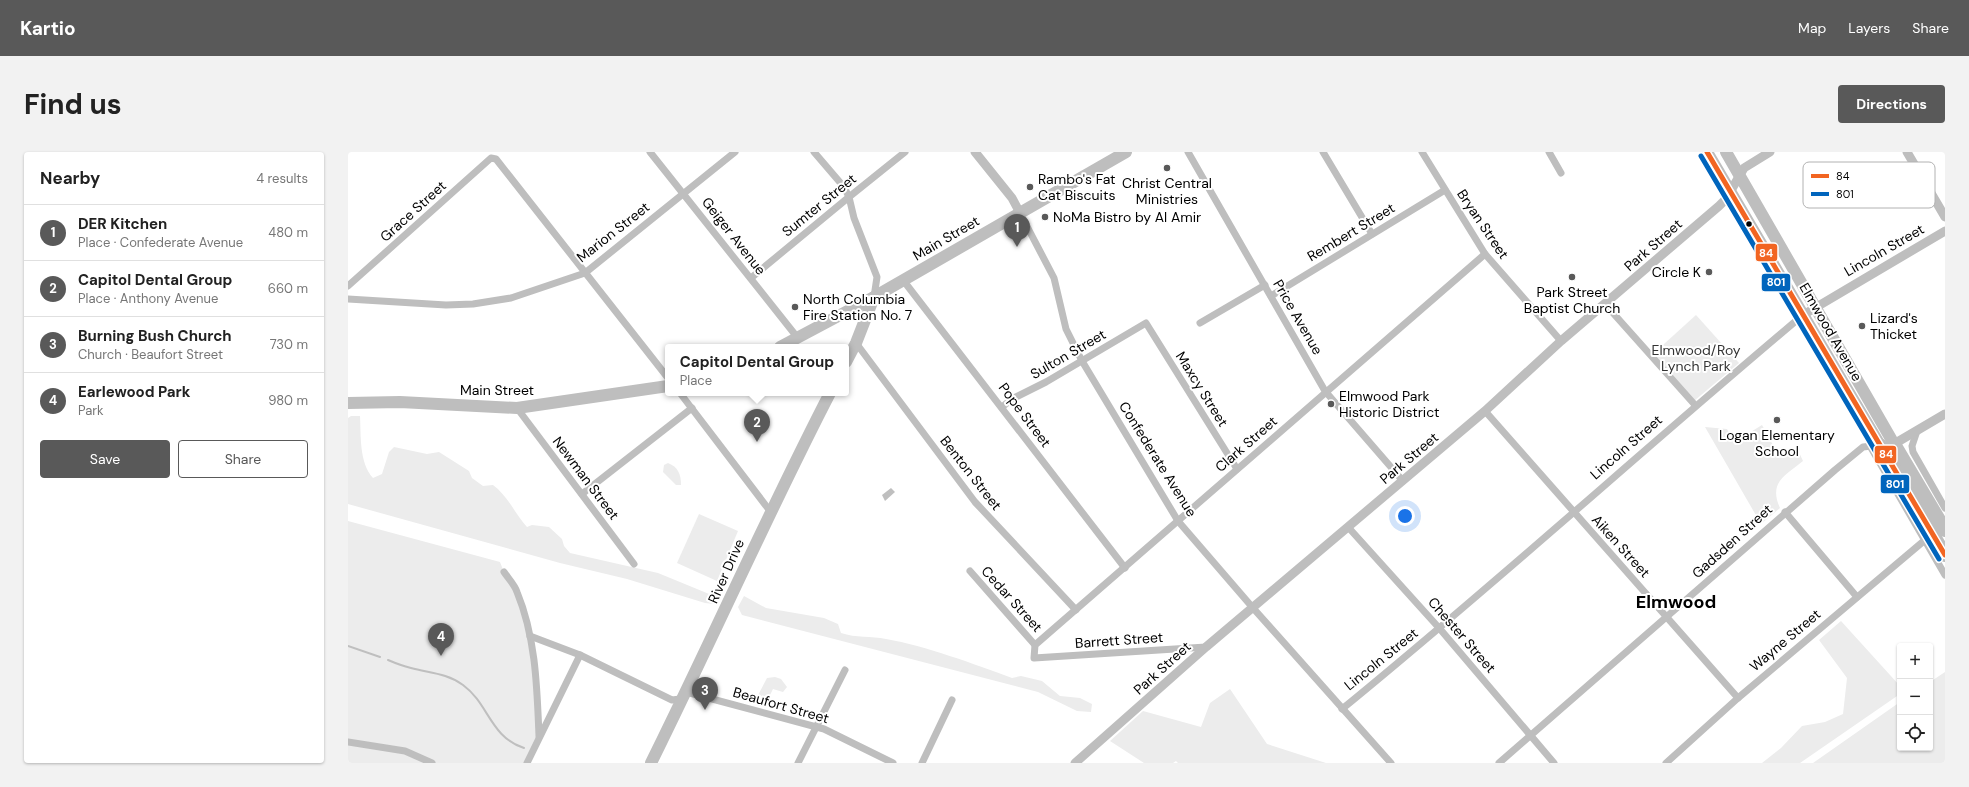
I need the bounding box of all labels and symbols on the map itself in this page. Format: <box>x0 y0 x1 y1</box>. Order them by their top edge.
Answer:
legend <box>1803 162 1935 208</box>
marker: Christ Central Ministries <box>1162 163 1172 173</box>
text: 84 <box>1836 169 1850 183</box>
street label: Sumter Street <box>778 170 860 240</box>
place label: Rambo's Fat Cat Biscuits <box>1038 170 1116 204</box>
place label: Christ Central Ministries <box>1122 174 1212 208</box>
street label: Grace Street <box>376 177 450 245</box>
marker: Rambo's Fat Cat Biscuits <box>1025 182 1035 192</box>
street label: Bryan Street <box>1453 186 1513 262</box>
text: 801 <box>1836 187 1854 201</box>
street label: Geiger Avenue <box>698 193 770 279</box>
street label: Marion Street <box>573 198 653 266</box>
street label: Rembert Street <box>1304 199 1398 265</box>
place label: NoMa Bistro by Al Amir <box>1053 208 1201 226</box>
street label: Main Street <box>909 212 983 264</box>
marker: NoMa Bistro by Al Amir <box>1040 212 1050 222</box>
pin: 1 <box>1004 214 1030 247</box>
street label: Park Street <box>1620 215 1686 275</box>
unlabelled marker <box>1744 219 1754 229</box>
street label: Lincoln Street <box>1841 220 1927 280</box>
line badge: 84 <box>1755 243 1778 262</box>
text: 84 <box>1759 246 1773 260</box>
place label: Circle K <box>1652 263 1701 281</box>
marker: Circle K <box>1704 267 1714 277</box>
marker: Park Street Baptist Church <box>1567 272 1577 282</box>
line badge: 801 <box>1761 273 1791 292</box>
text: 801 <box>1767 275 1785 289</box>
street label: Price Avenue <box>1269 276 1327 358</box>
street label: Elmwood Avenue <box>1796 280 1866 384</box>
place label: Park Street Baptist Church <box>1524 283 1620 317</box>
place label: North Columbia Fire Station No. 7 <box>803 290 912 324</box>
marker: North Columbia Fire Station No. 7 <box>790 302 800 312</box>
place label: Lizard's Thicket <box>1870 309 1918 343</box>
marker: Lizard's Thicket <box>1857 321 1867 331</box>
street label: Sulton Street <box>1027 325 1109 383</box>
park label: Elmwood/Roy Lynch Park <box>1651 341 1741 375</box>
street label: Maxcy Street <box>1172 348 1232 430</box>
street label: Pope Street <box>995 379 1055 451</box>
street label: Main Street <box>460 381 534 399</box>
place label: Elmwood Park Historic District <box>1339 387 1440 421</box>
street label: Confederate Avenue <box>1115 398 1201 520</box>
marker: Elmwood Park Historic District <box>1326 399 1336 409</box>
pin: 2 <box>744 409 770 442</box>
street label: Lincoln Street <box>1586 411 1666 483</box>
street label: Clark Street <box>1211 412 1281 476</box>
marker: Logan Elementary School <box>1772 415 1782 425</box>
place label: Logan Elementary School <box>1719 426 1835 460</box>
street label: Park Street <box>1376 428 1442 488</box>
street label: Benton Street <box>936 432 1006 514</box>
street label: Newman Street <box>549 433 623 523</box>
line badge: 84 <box>1874 445 1897 464</box>
text: 84 <box>1879 447 1893 461</box>
line badge: 801 <box>1880 474 1910 494</box>
text: 801 <box>1886 477 1904 491</box>
street label: Gadsden Street <box>1688 500 1776 582</box>
your location <box>1395 506 1415 526</box>
street label: Aiken Street <box>1588 511 1654 581</box>
street label: River Drive <box>704 536 748 606</box>
street label: Cedar Street <box>978 562 1046 636</box>
district label: Elmwood <box>1636 590 1716 614</box>
street label: Chester Street <box>1424 593 1500 677</box>
street label: Wayne Street <box>1746 605 1824 675</box>
pin: 4 <box>428 623 454 656</box>
street label: Lincoln Street <box>1340 624 1422 694</box>
street label: Barrett Street <box>1074 628 1164 652</box>
street label: Park Street <box>1130 638 1194 698</box>
pin: 3 <box>692 677 718 710</box>
street label: Beaufort Street <box>731 683 831 727</box>

